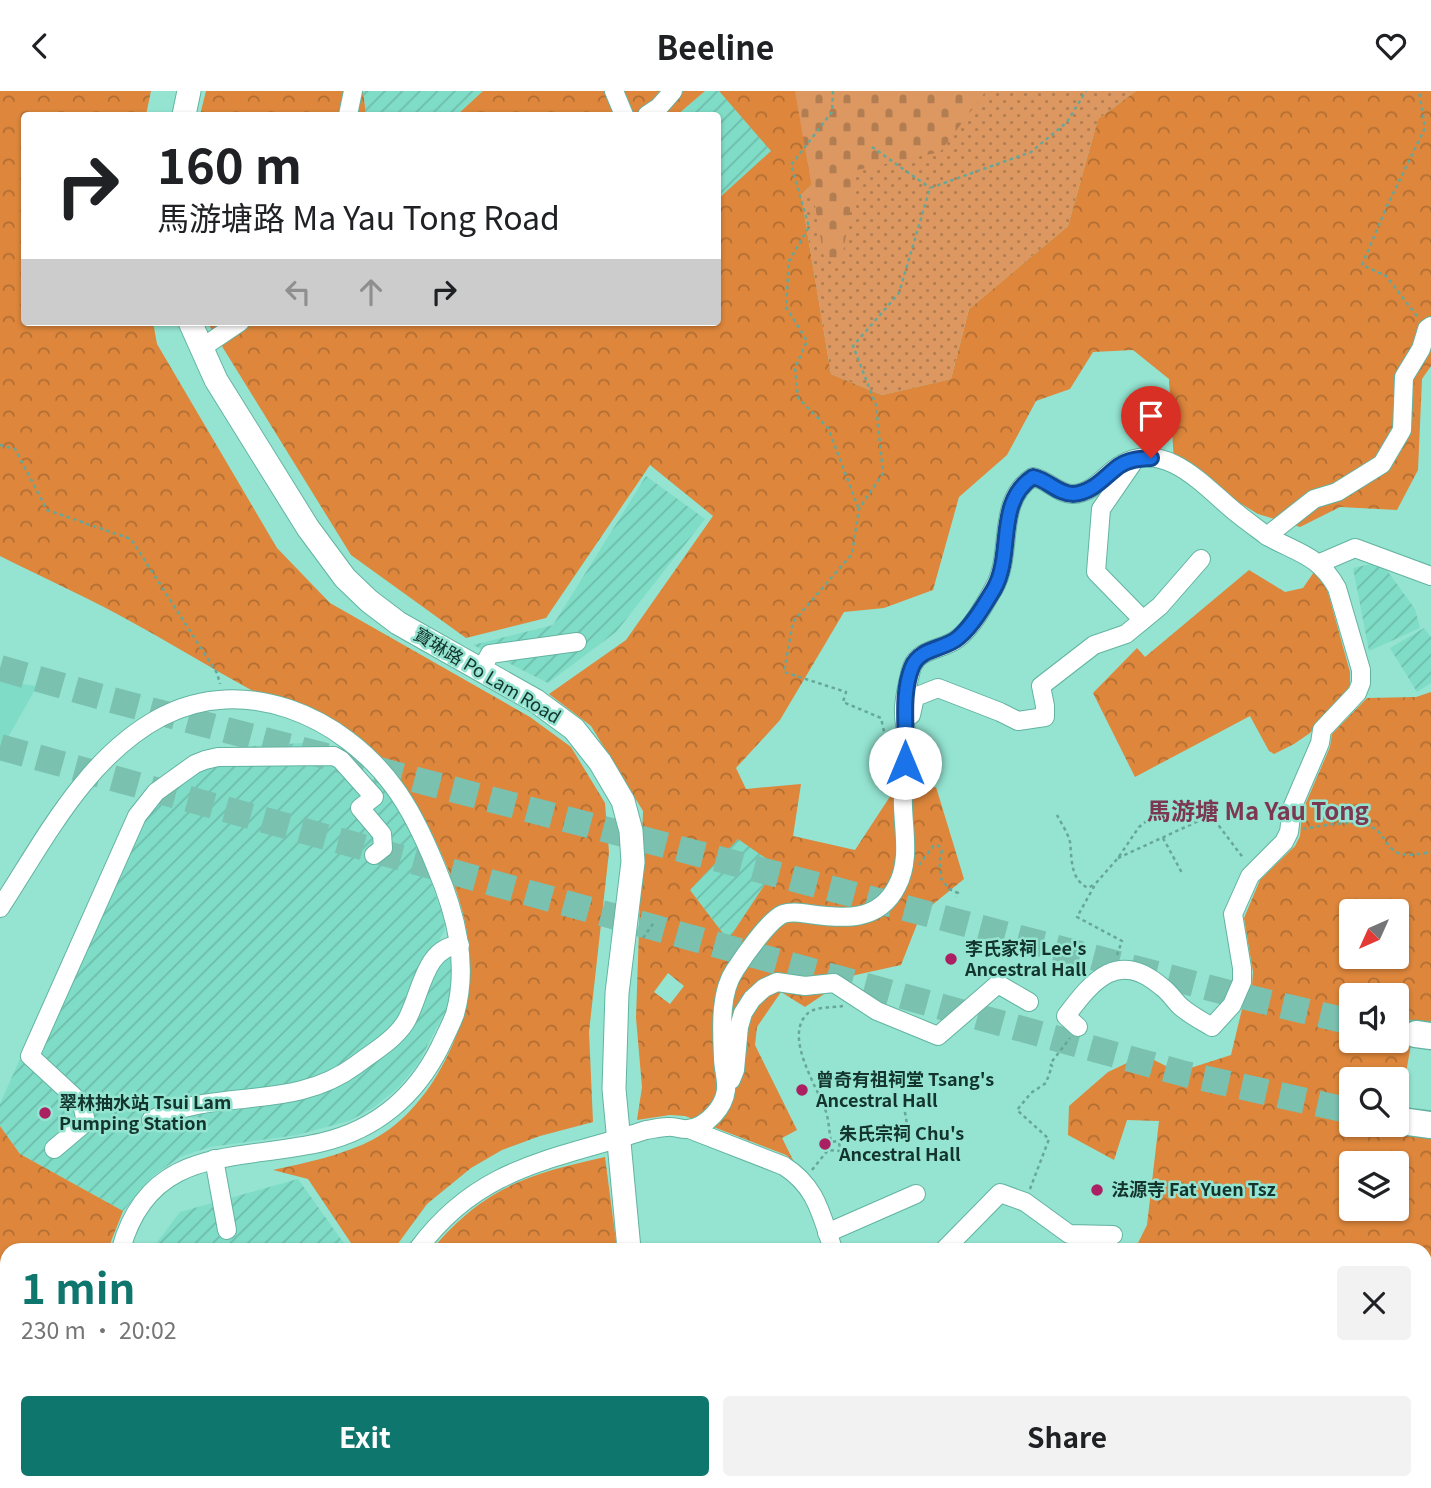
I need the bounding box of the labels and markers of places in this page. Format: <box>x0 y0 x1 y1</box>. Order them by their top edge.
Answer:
pin <box>1121 386 1181 458</box>
place label: 李氏家祠 Lee's Ancestral Hall <box>964 934 1087 981</box>
marker: 李氏家祠 Lee's Ancestral Hall <box>943 951 959 967</box>
place label: 曾奇有祖祠堂 Tsang's Ancestral Hall <box>815 1065 994 1112</box>
marker: 曾奇有祖祠堂 Tsang's Ancestral Hall <box>794 1082 810 1098</box>
place label: 翠林抽水站 Tsui Lam Pumping Station <box>59 1088 231 1135</box>
marker: 翠林抽水站 Tsui Lam Pumping Station <box>37 1105 53 1121</box>
place label: 朱氏宗祠 Chu's Ancestral Hall <box>838 1119 964 1166</box>
marker: 朱氏宗祠 Chu's Ancestral Hall <box>817 1136 833 1152</box>
place label: 法源寺 Fat Yuen Tsz <box>1111 1175 1276 1201</box>
marker: 法源寺 Fat Yuen Tsz <box>1089 1182 1105 1198</box>

